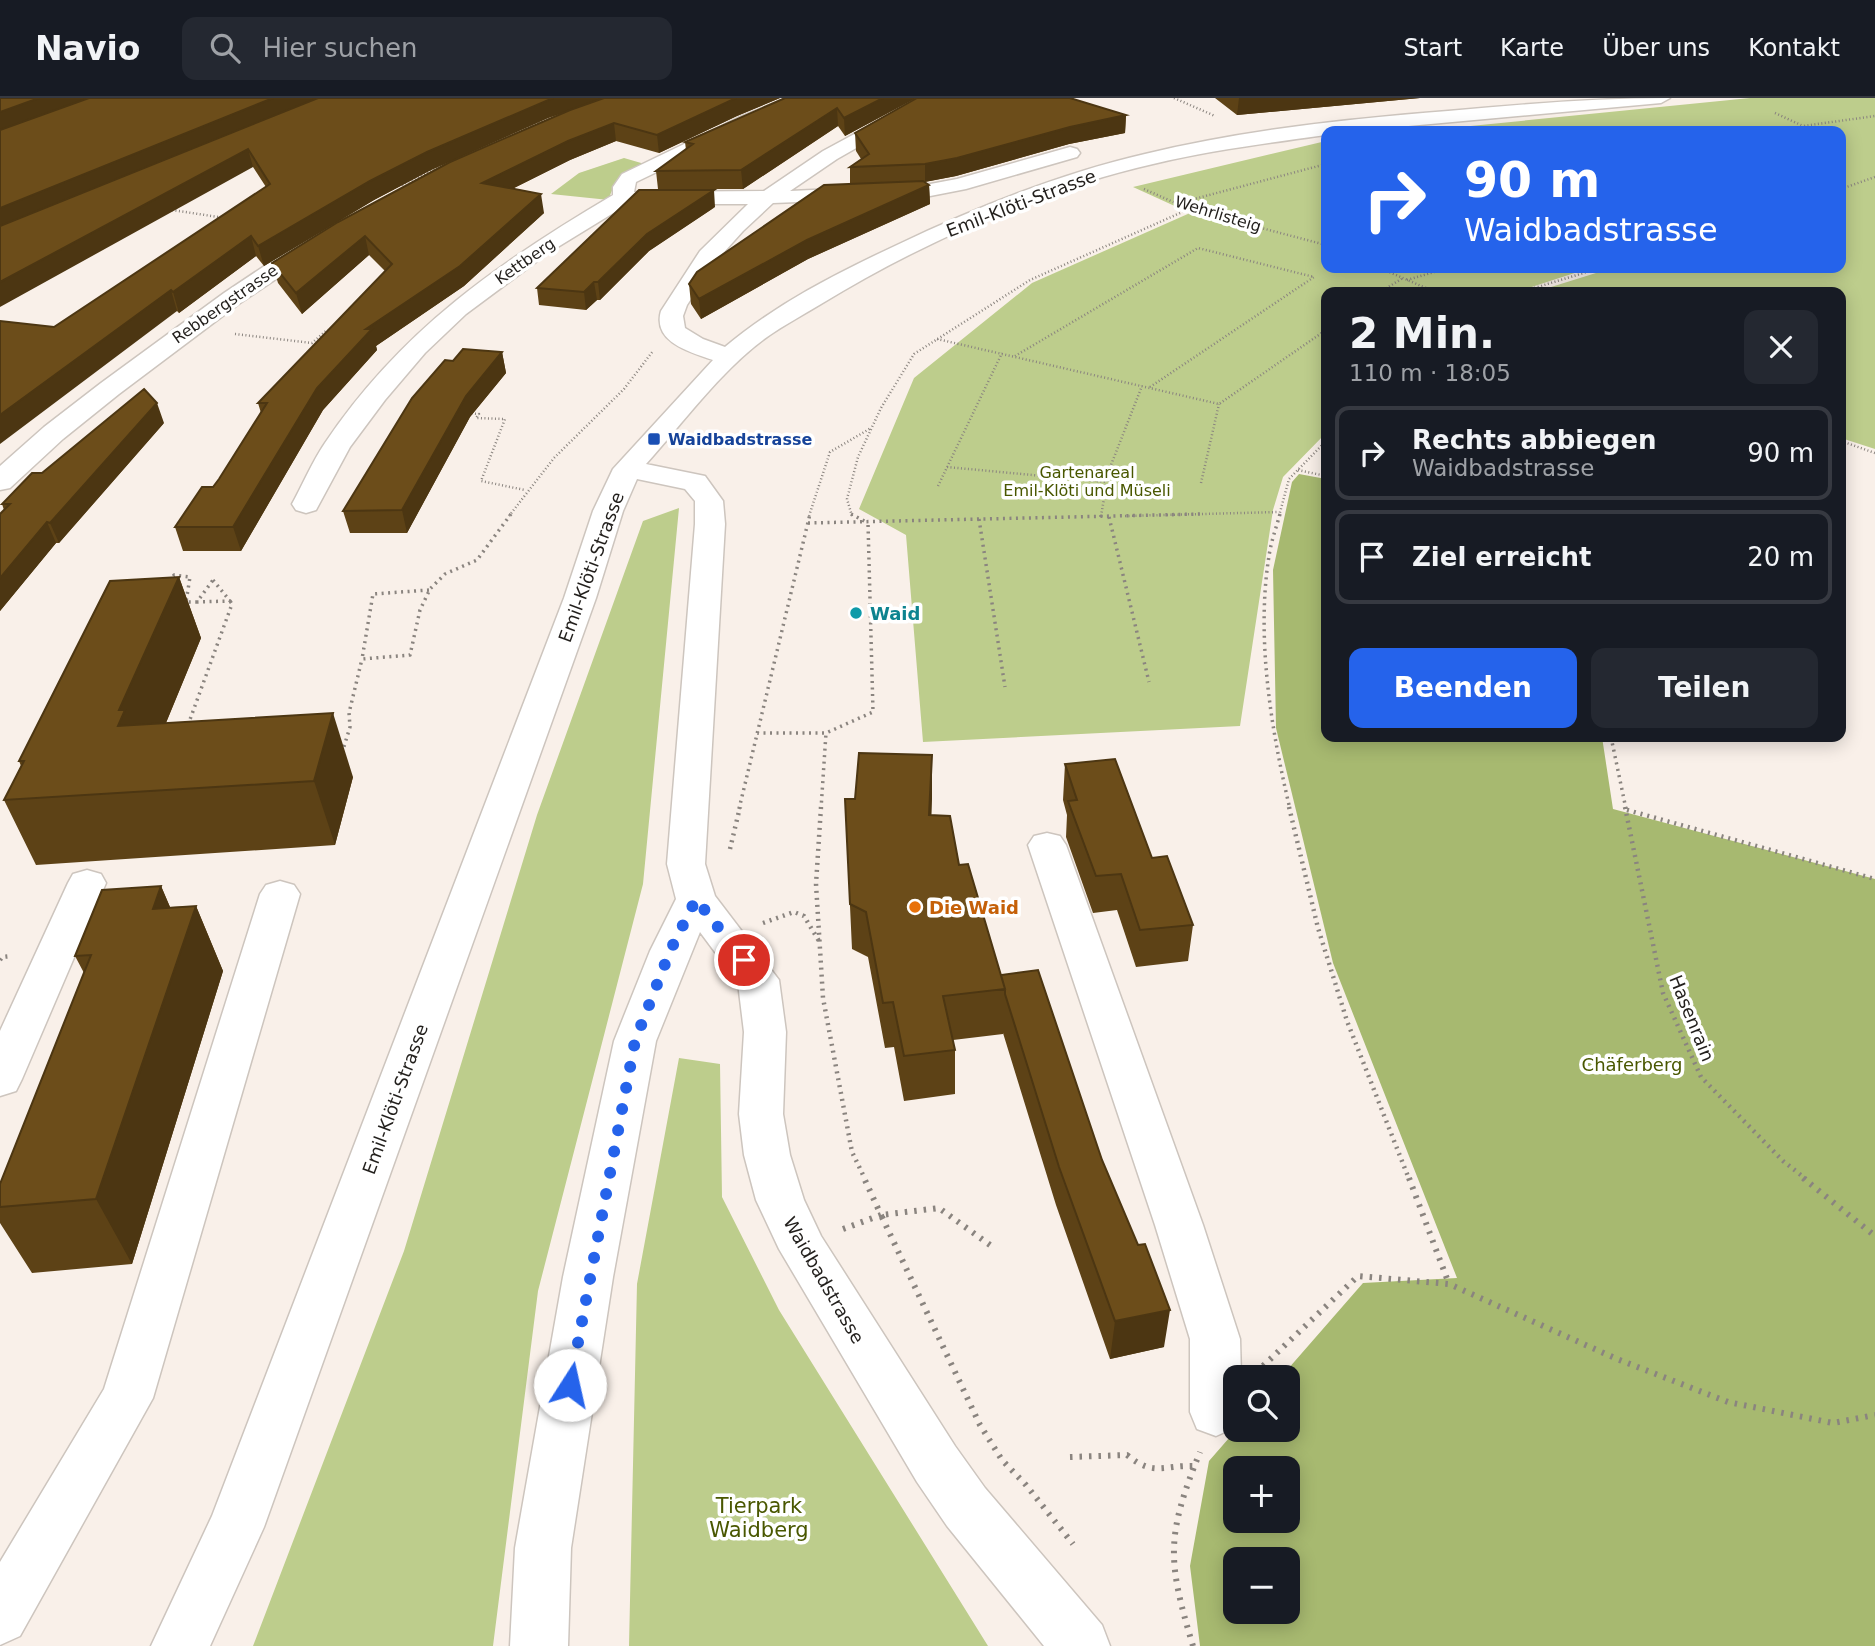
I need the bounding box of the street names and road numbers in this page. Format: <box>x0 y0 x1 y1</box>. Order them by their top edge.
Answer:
street label: Emil-Klöti-Strasse <box>943 165 1099 241</box>
street label: Wehrlisteig <box>1172 192 1264 236</box>
street label: Kettberg <box>491 234 559 288</box>
street label: Rebbergstrasse <box>169 261 281 347</box>
street label: Emil-Klöti-Strasse <box>554 489 628 645</box>
street label: Hasenrain <box>1665 972 1719 1064</box>
street label: Emil-Klöti-Strasse <box>358 1021 432 1177</box>
street label: Waidbadstrasse <box>779 1213 869 1347</box>

